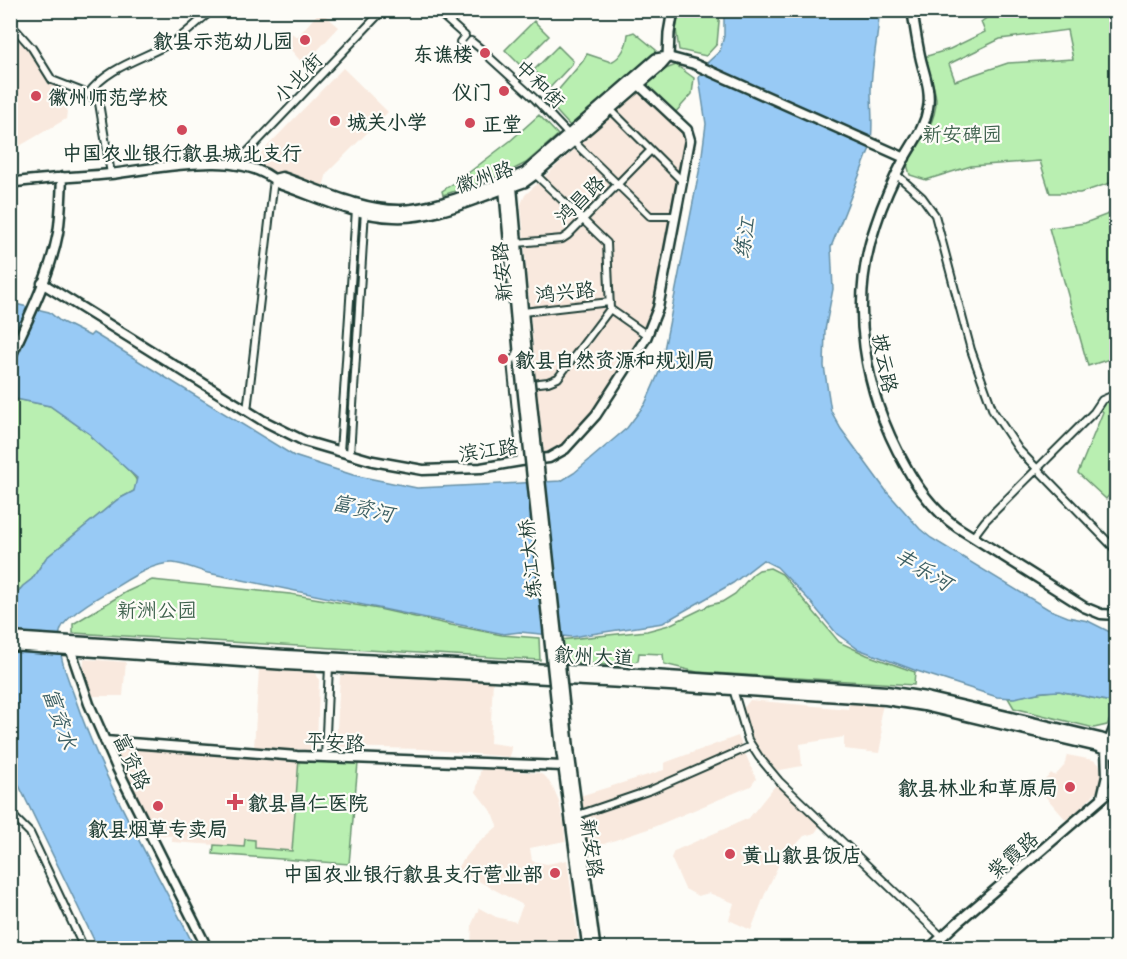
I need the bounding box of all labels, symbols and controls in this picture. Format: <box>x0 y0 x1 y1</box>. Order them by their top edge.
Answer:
place label: 歙县示范幼儿园 <box>153 27 293 53</box>
marker: 歙县示范幼儿园 <box>298 33 312 47</box>
place label: 东谯楼 <box>413 40 473 66</box>
street label: 小北街 <box>267 46 327 108</box>
marker: 东谯楼 <box>478 46 492 60</box>
street label: 中和街 <box>510 53 572 113</box>
place label: 仪门 <box>452 78 492 104</box>
place label: 徽州师范学校 <box>48 83 168 109</box>
marker: 仪门 <box>497 84 511 98</box>
marker: 徽州师范学校 <box>29 89 43 103</box>
place label: 城关小学 <box>347 108 427 134</box>
place label: 正堂 <box>482 110 522 136</box>
marker: 城关小学 <box>328 114 342 128</box>
marker: 正堂 <box>463 116 477 130</box>
park label: 新安碑园 <box>922 120 1002 146</box>
marker: 中国农业银行歙县城北支行 <box>175 123 189 137</box>
place label: 中国农业银行歙县城北支行 <box>62 139 302 165</box>
street label: 徽州路 <box>451 154 518 198</box>
street label: 鸿昌路 <box>548 168 610 229</box>
water label: 练江 <box>726 214 760 261</box>
street label: 新安路 <box>485 240 517 303</box>
street label: 鸿兴路 <box>534 275 597 307</box>
street label: 披云路 <box>868 331 905 396</box>
place label: 歙县自然资源和规划局 <box>515 346 715 372</box>
marker: 歙县自然资源和规划局 <box>496 352 510 366</box>
street label: 滨江路 <box>456 432 521 466</box>
water label: 富资河 <box>329 487 400 527</box>
street label: 练江大桥 <box>512 518 546 600</box>
water label: 丰乐河 <box>890 540 961 597</box>
park label: 新洲公园 <box>117 596 197 622</box>
street label: 歙州大道 <box>553 640 635 670</box>
water label: 富资水 <box>38 684 84 753</box>
street label: 平安路 <box>304 726 367 756</box>
street label: 富资路 <box>109 728 158 795</box>
place label: 歙县林业和草原局 <box>898 774 1058 800</box>
marker: 歙县林业和草原局 <box>1063 780 1077 794</box>
place label: 歙县昌仁医院 <box>248 789 368 815</box>
marker: 歙县昌仁医院 <box>226 793 244 811</box>
marker: 歙县烟草专卖局 <box>151 799 165 813</box>
place label: 歙县烟草专卖局 <box>88 815 228 841</box>
street label: 新安路 <box>576 816 610 881</box>
street label: 紫霞路 <box>981 824 1044 883</box>
place label: 黄山歙县饭店 <box>742 841 862 867</box>
marker: 黄山歙县饭店 <box>723 847 737 861</box>
place label: 中国农业银行歙县支行营业部 <box>283 860 543 886</box>
marker: 中国农业银行歙县支行营业部 <box>548 866 562 880</box>

